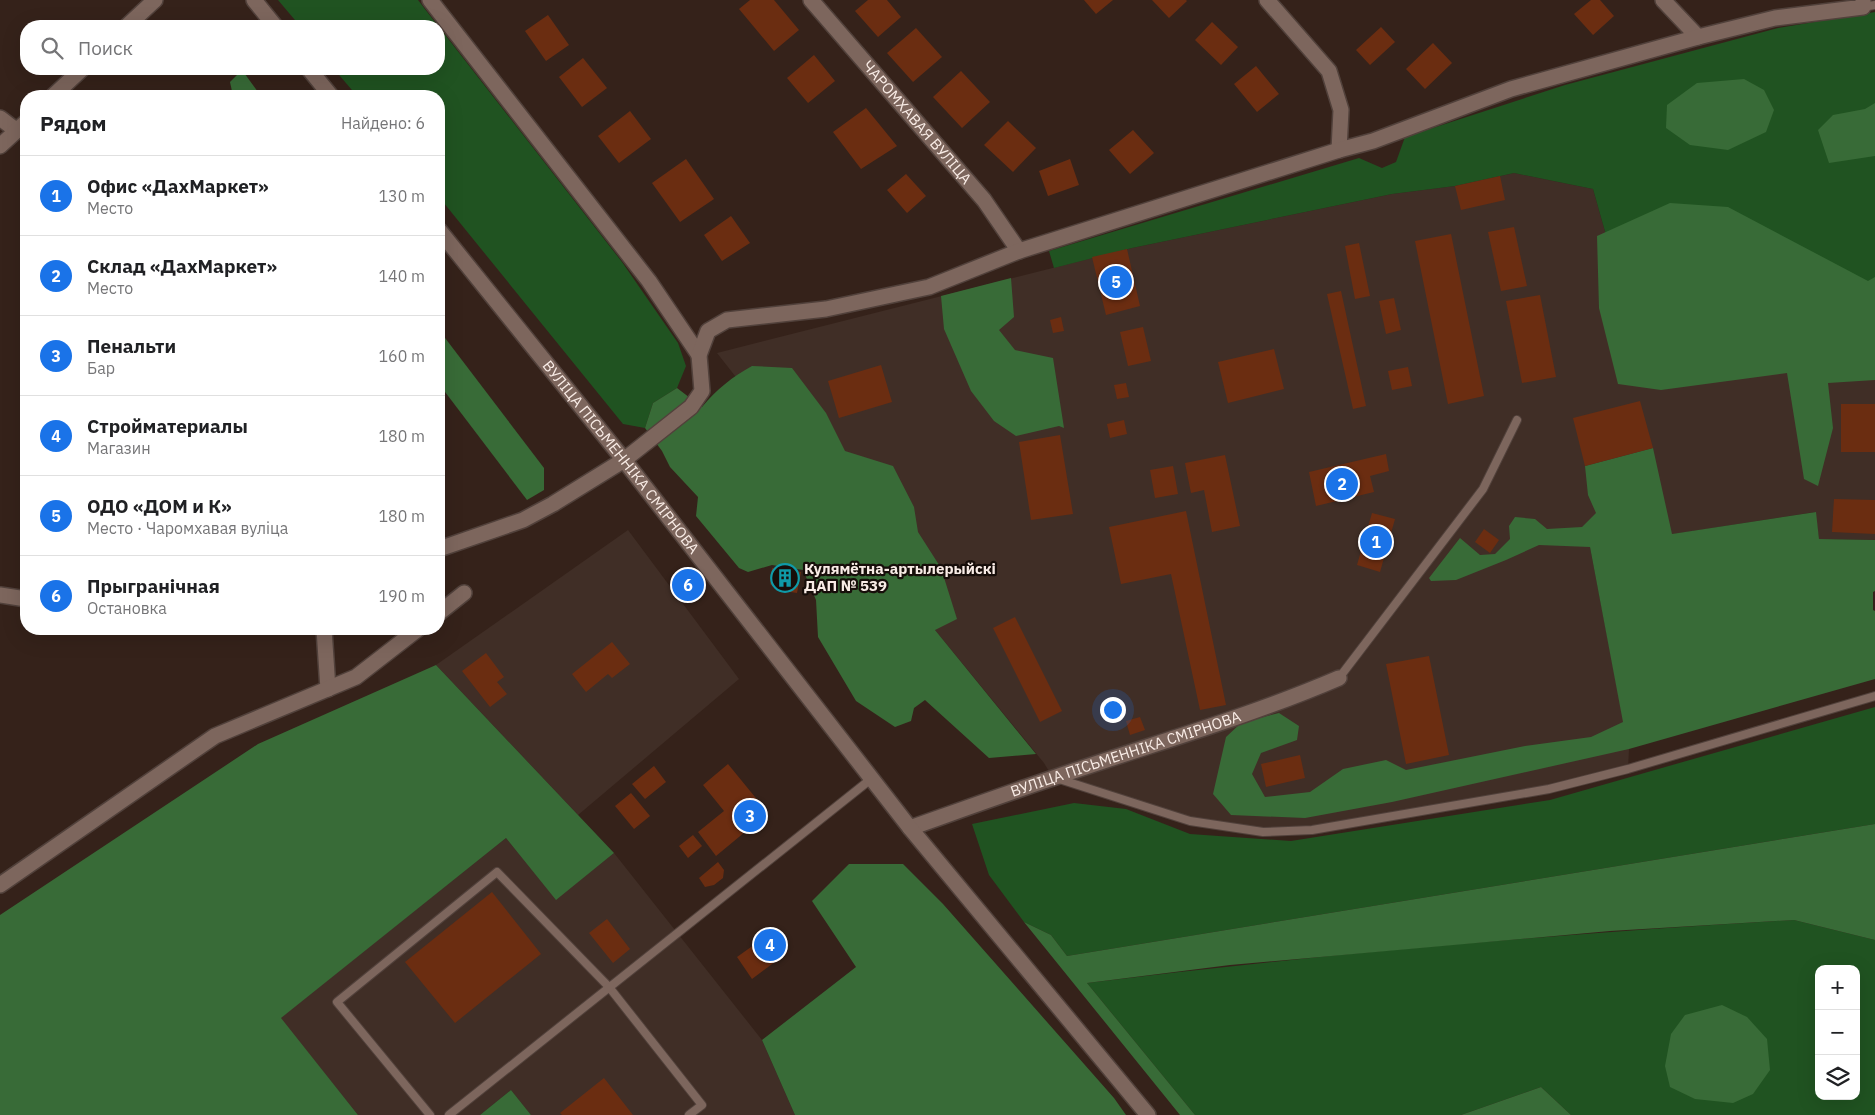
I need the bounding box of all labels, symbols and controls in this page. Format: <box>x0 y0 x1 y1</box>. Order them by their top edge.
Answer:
search box <box>20 20 445 75</box>
icon: search <box>38 34 66 62</box>
text: Поиск <box>78 36 133 60</box>
street label: ЧАРОМХАВАЯ ВУЛІЦА <box>859 57 976 188</box>
text: Рядом <box>40 109 107 137</box>
text: Найдено: 6 <box>341 113 425 133</box>
text: Офис «ДахМаркет» <box>87 174 269 198</box>
text: 1 <box>51 186 61 206</box>
text: 130 m <box>378 186 425 206</box>
text: Место <box>87 198 133 218</box>
text: Склад «ДахМаркет» <box>87 254 277 278</box>
pin: 5 <box>1100 263 1132 301</box>
text: 2 <box>51 266 61 286</box>
text: 140 m <box>378 266 425 286</box>
text: Место <box>87 278 133 298</box>
text: Пенальти <box>87 334 176 358</box>
text: 3 <box>51 346 61 366</box>
text: 160 m <box>378 346 425 366</box>
street label: ВУЛІЦА ПІСЬМЕННІКА СМІРНОВА <box>539 356 704 558</box>
text: Бар <box>87 358 115 378</box>
text: Стройматериалы <box>87 414 248 438</box>
text: 4 <box>51 426 61 446</box>
text: 180 m <box>378 426 425 446</box>
text: Магазин <box>87 438 151 458</box>
pin: 2 <box>1326 465 1358 503</box>
text: ОДО «ДОМ и К» <box>87 494 232 518</box>
text: 5 <box>51 506 61 526</box>
text: 180 m <box>378 506 425 526</box>
text: Место · Чаромхавая вуліца <box>87 518 288 538</box>
pin: 1 <box>1360 523 1392 561</box>
place label: Кулямётна-артылерыйскі ДАП № 539 <box>804 559 996 595</box>
building icon: Кулямётна-артылерыйскі ДАП № 539 <box>770 563 800 593</box>
pin: 6 <box>672 566 704 604</box>
text: Прыгранічная <box>87 574 220 598</box>
text: 6 <box>51 586 61 606</box>
text: 190 m <box>378 586 425 606</box>
text: Остановка <box>87 598 167 618</box>
your location <box>1100 697 1126 723</box>
street label: ВУЛІЦА ПІСЬМЕННІКА СМІРНОВА <box>1008 706 1244 801</box>
pin: 3 <box>734 797 766 835</box>
pin: 4 <box>754 926 786 964</box>
map controls <box>1815 965 1860 1100</box>
button: + <box>1815 965 1860 1010</box>
button: − <box>1815 1010 1860 1055</box>
button: layers <box>1815 1055 1860 1100</box>

